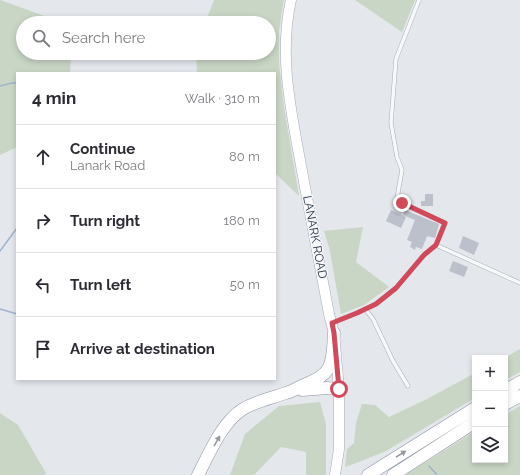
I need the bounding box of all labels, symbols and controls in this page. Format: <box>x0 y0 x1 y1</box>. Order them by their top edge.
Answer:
search box <box>16 16 276 60</box>
icon: search <box>30 27 52 49</box>
text: Search here <box>62 29 145 47</box>
text: 4 min <box>32 88 76 108</box>
text: Walk · 310 m <box>185 91 260 106</box>
text: Continue <box>70 140 135 158</box>
icon: ahead <box>32 146 54 168</box>
text: 80 m <box>229 149 260 164</box>
text: Lanark Road <box>70 158 145 173</box>
street label: LANARK ROAD <box>300 194 330 280</box>
route end <box>393 194 411 212</box>
icon: right <box>32 210 54 232</box>
text: Turn right <box>70 212 140 230</box>
text: 180 m <box>224 213 260 228</box>
icon: left <box>32 274 54 296</box>
text: Turn left <box>70 276 131 294</box>
text: 50 m <box>230 277 260 292</box>
icon: arrive <box>32 338 54 360</box>
text: Arrive at destination <box>70 340 215 358</box>
map controls <box>472 355 508 463</box>
button: + <box>472 355 508 391</box>
route start <box>330 380 348 398</box>
button: − <box>472 391 508 427</box>
button: layers <box>472 427 508 463</box>
one-way arrow <box>213 435 220 447</box>
one-way arrow <box>395 451 407 458</box>

